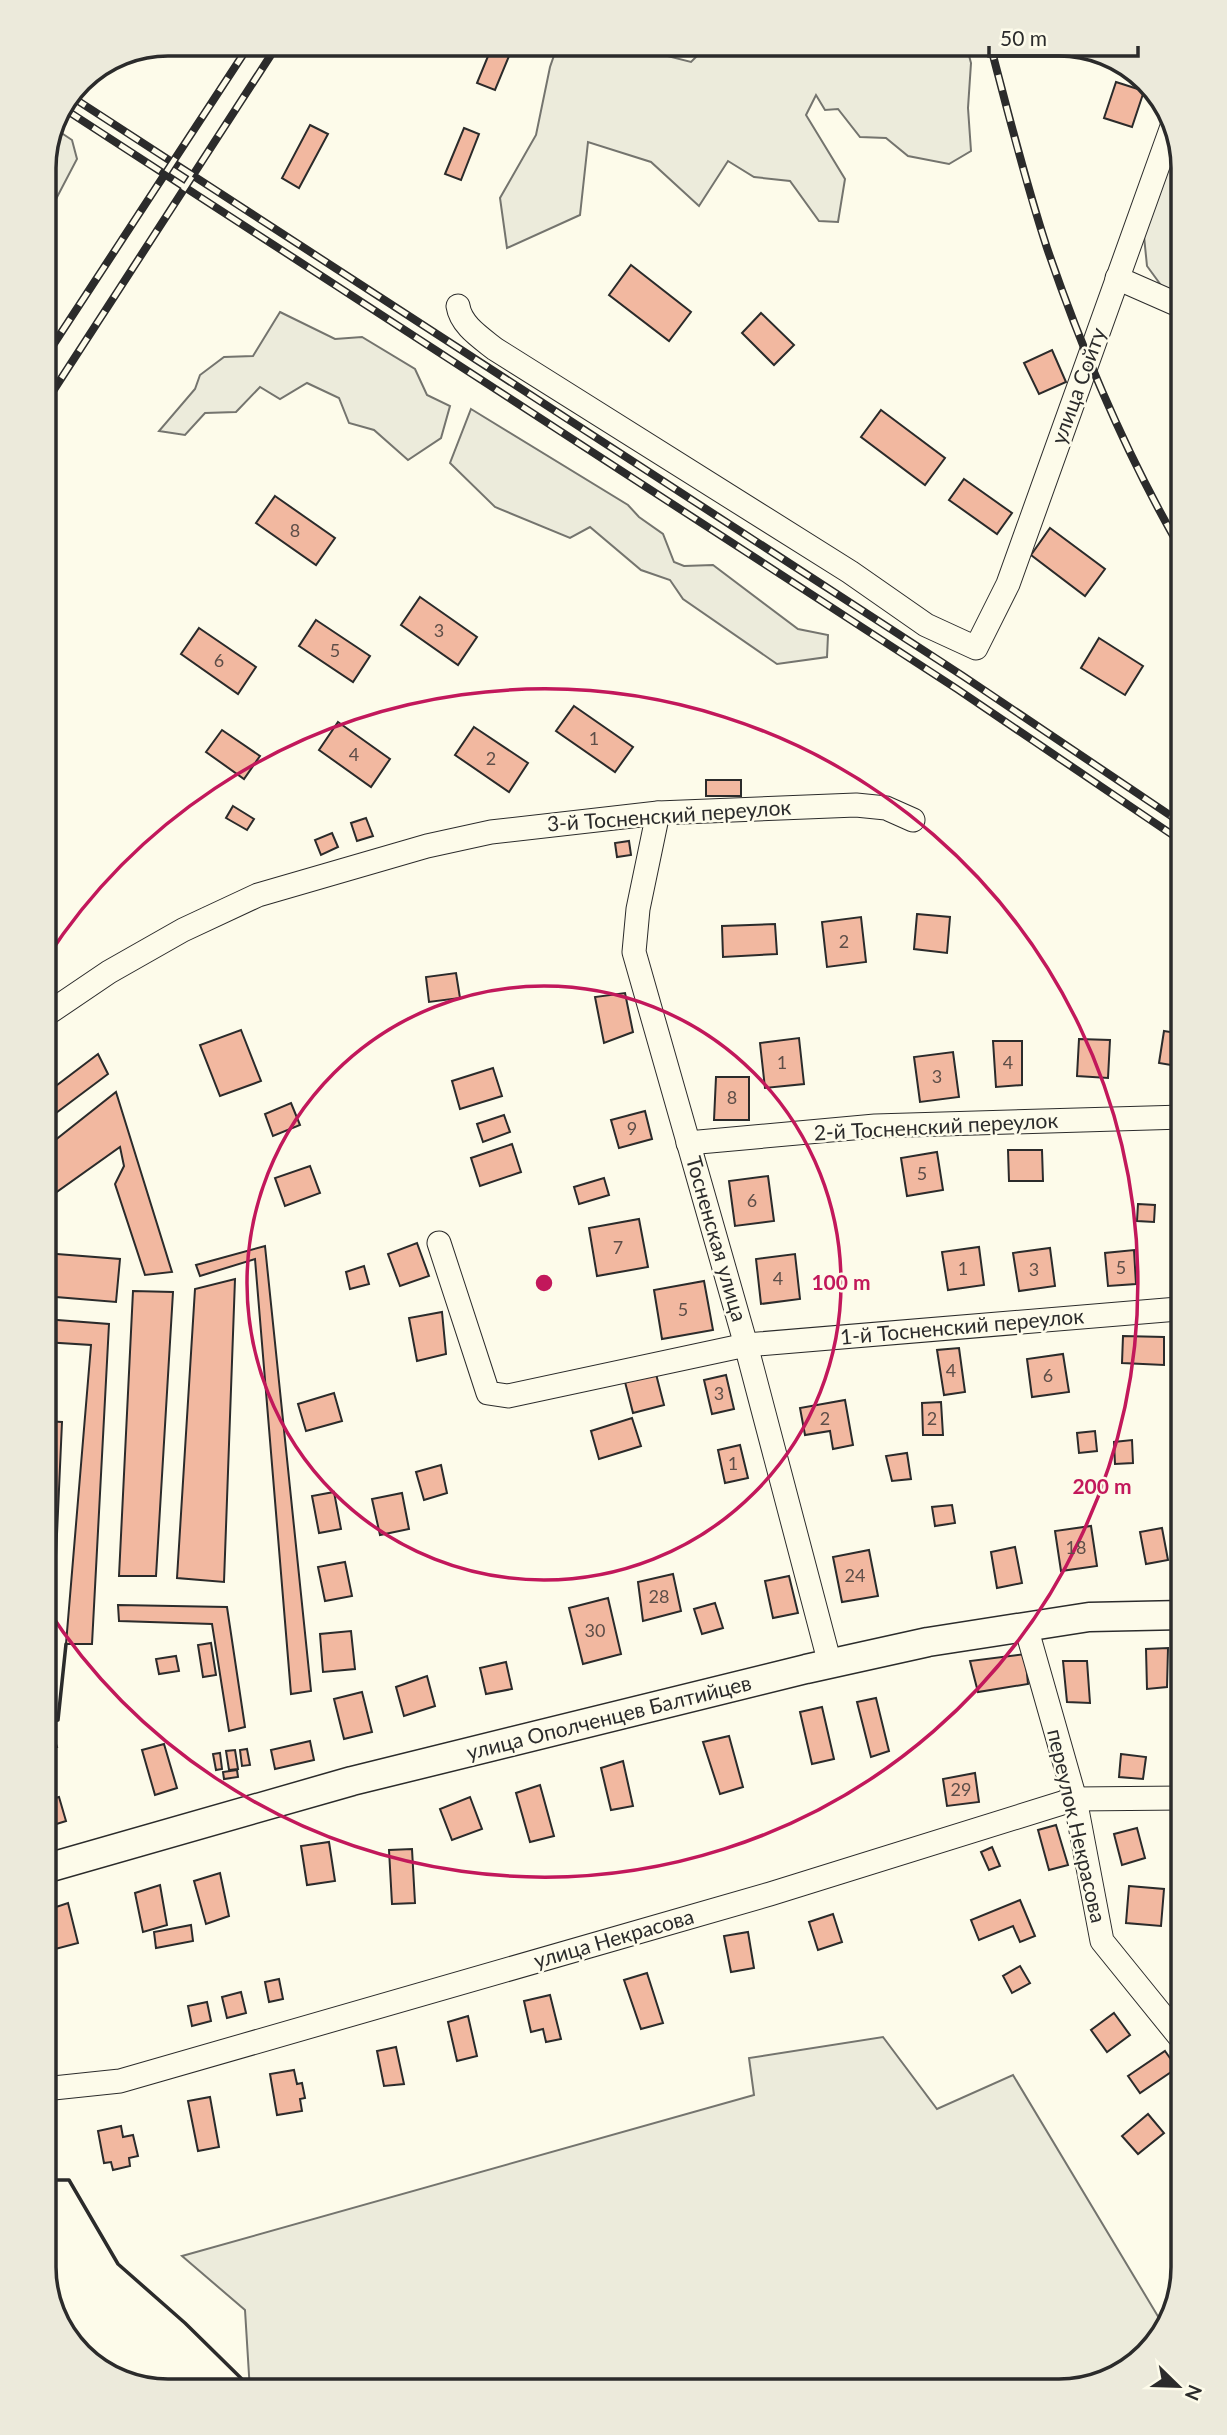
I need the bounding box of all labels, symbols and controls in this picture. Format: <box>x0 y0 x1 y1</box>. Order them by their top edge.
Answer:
scale bar <box>989 14 1138 58</box>
text: 50 m <box>1000 25 1047 50</box>
street label: улица Сойту <box>1045 324 1110 447</box>
house number: 8 <box>290 519 300 541</box>
house number: 3 <box>434 619 444 641</box>
house number: 5 <box>330 639 340 661</box>
house number: 6 <box>214 649 224 671</box>
house number: 1 <box>589 727 599 749</box>
house number: 4 <box>349 743 359 765</box>
house number: 2 <box>486 747 496 769</box>
street label: 3-й Тосненский переулок <box>546 793 792 836</box>
house number: 2 <box>839 930 849 952</box>
house number: 1 <box>777 1051 787 1073</box>
house number: 4 <box>1003 1051 1013 1073</box>
house number: 3 <box>932 1065 942 1087</box>
house number: 8 <box>727 1086 737 1108</box>
street label: 2-й Тосненский переулок <box>813 1107 1059 1144</box>
house number: 9 <box>627 1117 637 1139</box>
street label: Тосненская улица <box>682 1153 753 1324</box>
house number: 5 <box>917 1162 927 1184</box>
house number: 6 <box>747 1189 757 1211</box>
house number: 7 <box>613 1236 623 1258</box>
house number: 5 <box>1116 1256 1126 1278</box>
house number: 1 <box>958 1257 968 1279</box>
house number: 3 <box>1029 1258 1039 1280</box>
house number: 4 <box>773 1267 783 1289</box>
text: 100 m <box>811 1269 871 1294</box>
centre of rings <box>532 1271 556 1295</box>
house number: 5 <box>678 1298 688 1320</box>
street label: 1-й Тосненский переулок <box>839 1302 1085 1349</box>
house number: 4 <box>946 1359 956 1381</box>
house number: 6 <box>1043 1364 1053 1386</box>
house number: 3 <box>714 1382 724 1404</box>
house number: 2 <box>820 1407 830 1429</box>
house number: 2 <box>927 1407 937 1429</box>
house number: 1 <box>728 1452 738 1474</box>
text: 200 m <box>1072 1473 1132 1498</box>
house number: 18 <box>1066 1536 1086 1558</box>
house number: 24 <box>845 1564 865 1586</box>
house number: 28 <box>649 1585 669 1607</box>
house number: 30 <box>585 1619 605 1641</box>
street label: улица Ополченцев Балтийцев <box>464 1669 754 1764</box>
street label: переулок Некрасова <box>1043 1726 1112 1925</box>
house number: 29 <box>951 1778 971 1800</box>
street label: улица Некрасова <box>531 1903 696 1972</box>
north arrow <box>1143 2351 1213 2421</box>
text: N <box>1181 2382 1208 2404</box>

